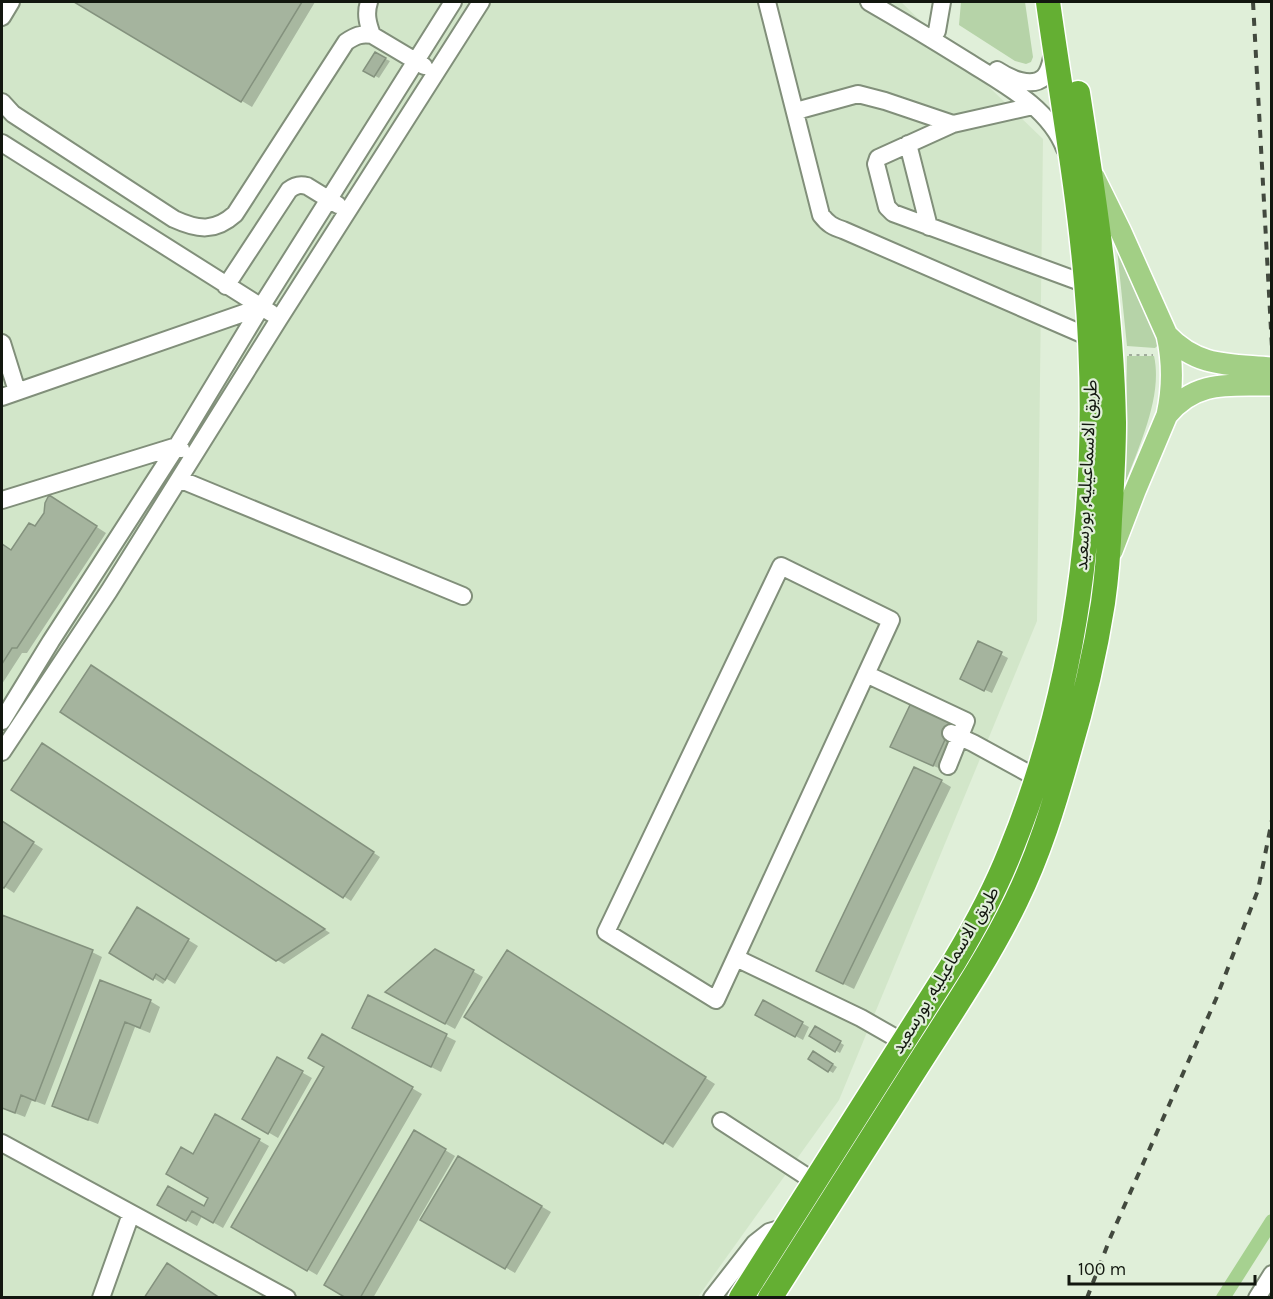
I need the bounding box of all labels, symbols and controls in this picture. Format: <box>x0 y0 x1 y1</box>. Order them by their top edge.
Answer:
street label: طريق الاسماعيليه, بورسعيد <box>1070 379 1102 571</box>
street label: طريق الاسماعيليه, بورسعيد <box>886 882 1004 1058</box>
scale bar <box>1069 1248 1255 1286</box>
text: 100 m <box>1078 1258 1126 1280</box>

